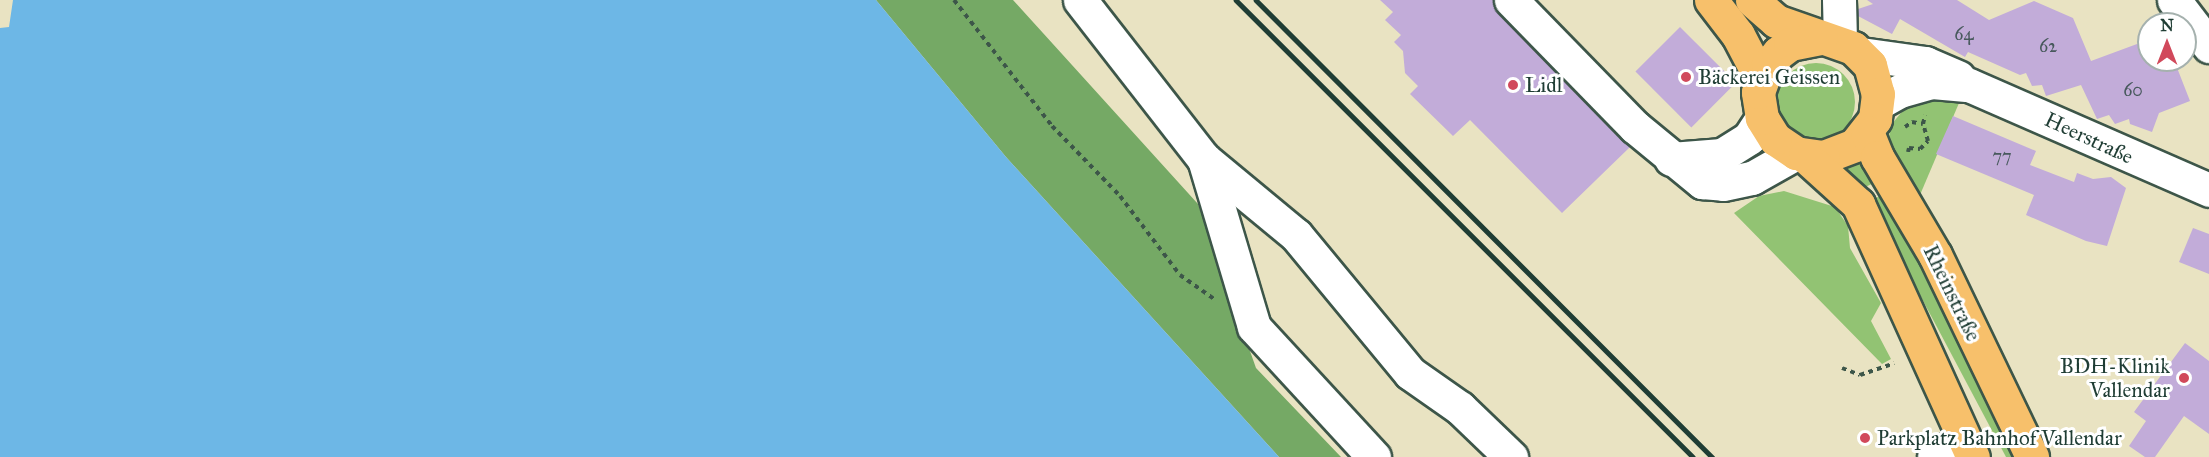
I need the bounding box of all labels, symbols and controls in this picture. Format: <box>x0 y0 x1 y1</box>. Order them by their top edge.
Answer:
north arrow <box>2137 12 2197 72</box>
text: N <box>2160 16 2174 35</box>
house number: 64 <box>1954 23 1974 45</box>
house number: 62 <box>2039 35 2057 57</box>
place label: Bäckerei Geissen <box>1698 64 1840 90</box>
marker: Bäckerei Geissen <box>1679 70 1693 84</box>
place label: Lidl <box>1525 72 1562 98</box>
marker: Lidl <box>1506 78 1520 92</box>
house number: 60 <box>2123 79 2143 101</box>
street label: Heerstraße <box>2041 107 2137 169</box>
house number: 77 <box>1992 145 2012 167</box>
street label: Rheinstraße <box>1918 241 1986 345</box>
place label: BDH-Klinik Vallendar <box>2060 353 2170 403</box>
marker: BDH-Klinik Vallendar <box>2175 369 2193 387</box>
place label: Parkplatz Bahnhof Vallendar <box>1877 425 2122 451</box>
marker: Parkplatz Bahnhof Vallendar <box>1858 431 1872 445</box>

